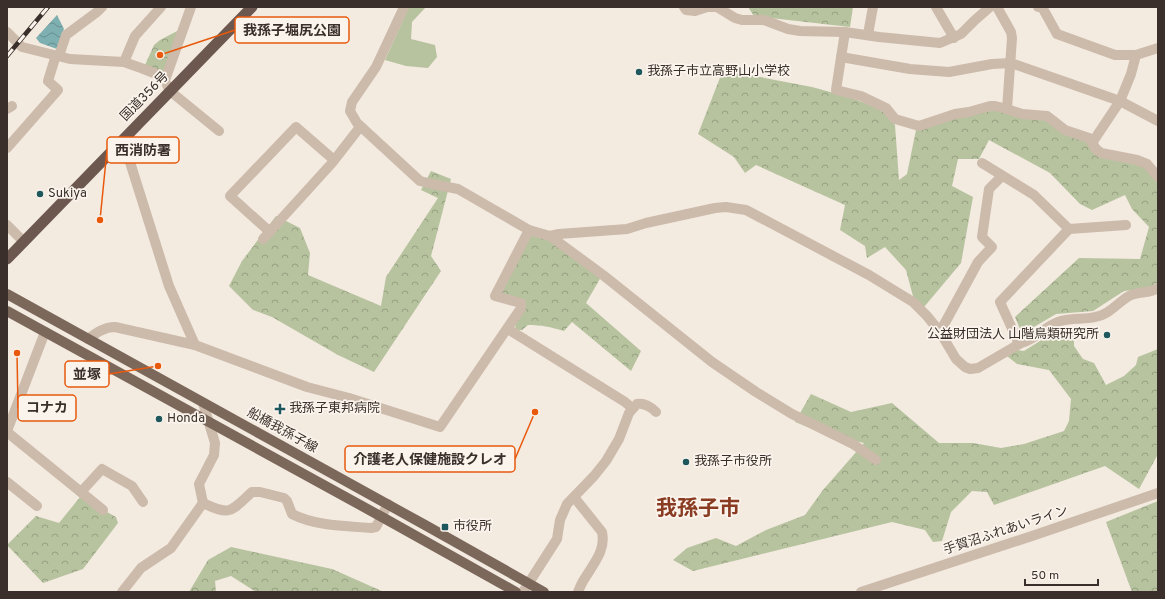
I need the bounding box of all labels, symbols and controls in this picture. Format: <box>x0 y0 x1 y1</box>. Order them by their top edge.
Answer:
callout: 我孫子堀尻公園 <box>235 17 349 43</box>
text: 我孫子堀尻公園 <box>243 23 341 40</box>
place label: 我孫子市立高野山小学校 <box>647 63 790 80</box>
marker: 我孫子市立高野山小学校 <box>634 67 644 77</box>
street label: 国道356号 <box>117 69 173 125</box>
callout: 西消防署 <box>107 137 179 163</box>
text: 西消防署 <box>115 143 171 160</box>
place label: Sukiya <box>48 186 87 202</box>
marker: Sukiya <box>35 189 45 199</box>
place label: 公益財団法人 山階鳥類研究所 <box>927 327 1099 343</box>
marker: 公益財団法人 山階鳥類研究所 <box>1102 330 1112 340</box>
callout: 並塚 <box>65 361 109 387</box>
text: 並塚 <box>73 367 101 384</box>
callout: コナカ <box>18 395 76 421</box>
text: コナカ <box>26 400 68 417</box>
place label: 我孫子東邦病院 <box>289 401 380 417</box>
marker: 我孫子東邦病院 <box>274 403 286 415</box>
street label: 船橋我孫子線 <box>244 404 320 457</box>
place label: Honda <box>167 411 205 427</box>
marker: Honda <box>154 414 164 424</box>
callout: 介護老人保健施設クレオ <box>345 446 515 472</box>
text: 介護老人保健施設クレオ <box>353 451 507 469</box>
place label: 我孫子市役所 <box>694 454 772 470</box>
marker: 我孫子市役所 <box>681 457 691 467</box>
district label: 我孫子市 <box>656 496 740 523</box>
street label: 手賀沼ふれあいライン <box>942 503 1070 559</box>
place label: 市役所 <box>453 519 492 535</box>
marker: 市役所 <box>440 522 450 532</box>
scale bar <box>1025 561 1098 587</box>
text: 50 m <box>1031 568 1059 584</box>

